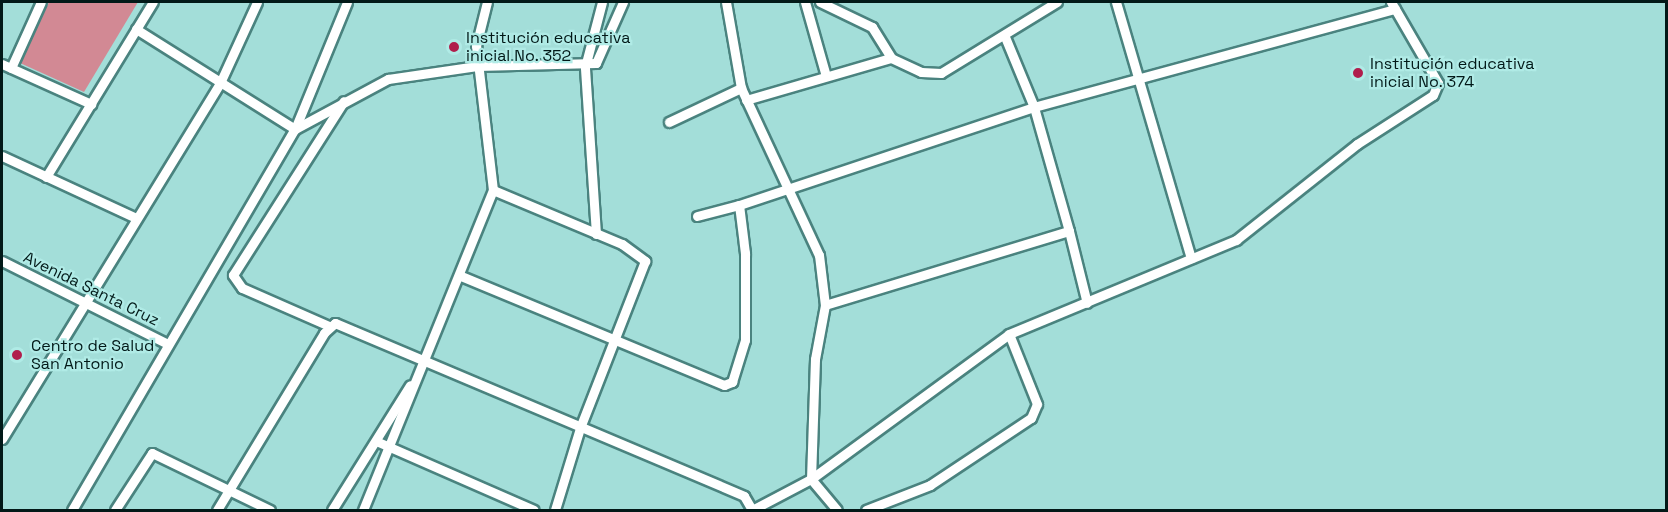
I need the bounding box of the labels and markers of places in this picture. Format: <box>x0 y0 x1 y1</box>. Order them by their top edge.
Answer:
place label: Institución educativa inicial No. 352 <box>466 28 630 66</box>
marker: Institución educativa inicial No. 352 <box>447 40 461 54</box>
place label: Institución educativa inicial No. 374 <box>1370 54 1534 92</box>
marker: Institución educativa inicial No. 374 <box>1351 66 1365 80</box>
place label: Centro de Salud San Antonio <box>31 336 154 374</box>
marker: Centro de Salud San Antonio <box>8 346 26 364</box>

